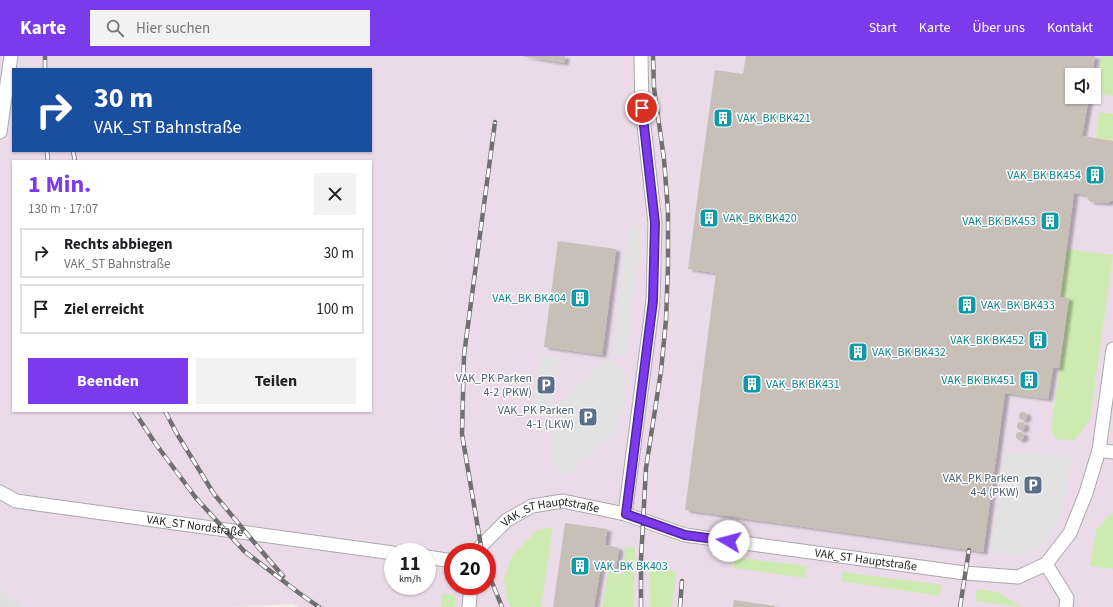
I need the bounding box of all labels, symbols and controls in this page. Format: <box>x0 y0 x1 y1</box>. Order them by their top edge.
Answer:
search box <box>90 10 370 46</box>
text: Karte <box>20 15 66 42</box>
icon: search <box>104 17 126 39</box>
text: Hier suchen <box>136 18 210 39</box>
text: Start <box>869 18 897 38</box>
text: Karte <box>919 18 950 38</box>
text: Über uns <box>972 18 1025 38</box>
text: Kontakt <box>1047 18 1093 38</box>
map controls <box>1065 68 1101 104</box>
button: sound <box>1065 68 1101 104</box>
text: 30 m <box>94 78 153 118</box>
icon: right <box>28 84 80 136</box>
pin <box>625 91 659 125</box>
icon: arrive <box>631 97 653 119</box>
building icon: VAK_BK BK421 <box>712 107 734 129</box>
place label: VAK_BK BK421 <box>737 110 811 127</box>
text: VAK_ST Bahnstraße <box>94 115 241 140</box>
building icon: VAK_BK BK454 <box>1084 164 1106 186</box>
text: 1 Min. <box>28 167 91 202</box>
place label: VAK_BK BK454 <box>1007 167 1081 184</box>
button: close <box>314 173 356 215</box>
text: 130 m · 17:07 <box>28 200 98 218</box>
building icon: VAK_BK BK420 <box>698 207 720 229</box>
place label: VAK_BK BK420 <box>723 210 797 227</box>
building icon: VAK_BK BK453 <box>1039 210 1061 232</box>
place label: VAK_BK BK453 <box>962 213 1036 230</box>
text: Rechts abbiegen <box>64 234 173 255</box>
icon: right <box>30 242 52 264</box>
text: 30 m <box>324 243 354 264</box>
text: VAK_ST Bahnstraße <box>64 255 171 273</box>
building icon: VAK_BK BK404 <box>569 287 591 309</box>
place label: VAK_BK BK404 <box>492 290 566 307</box>
building icon: VAK_BK BK433 <box>956 294 978 316</box>
place label: VAK_BK BK433 <box>981 297 1055 314</box>
icon: arrive <box>30 298 52 320</box>
text: Ziel erreicht <box>64 299 144 320</box>
text: 100 m <box>316 299 354 320</box>
building icon: VAK_BK BK452 <box>1027 329 1049 351</box>
place label: VAK_BK BK452 <box>950 332 1024 349</box>
building icon: VAK_BK BK432 <box>847 341 869 363</box>
place label: VAK_BK BK432 <box>872 344 946 361</box>
button: Beenden <box>28 358 188 404</box>
button: Teilen <box>196 358 356 404</box>
building icon: VAK_BK BK451 <box>1018 369 1040 391</box>
place label: VAK_PK Parken 4-2 (PKW) <box>456 370 532 401</box>
place label: VAK_BK BK451 <box>941 372 1015 389</box>
building icon: VAK_BK BK431 <box>741 373 763 395</box>
parking icon: VAK_PK Parken 4-2 (PKW) <box>535 374 557 396</box>
place label: VAK_BK BK431 <box>766 376 840 393</box>
place label: VAK_PK Parken 4-1 (LKW) <box>498 402 574 433</box>
parking icon: VAK_PK Parken 4-1 (LKW) <box>577 406 599 428</box>
place label: VAK_PK Parken 4-4 (PKW) <box>943 470 1019 501</box>
parking icon: VAK_PK Parken 4-4 (PKW) <box>1022 474 1044 496</box>
street label: VAK_ST Hauptstraße <box>497 492 601 530</box>
street label: VAK_ST Nordstraße <box>146 511 244 541</box>
position arrow <box>708 520 750 562</box>
speed limit sign: 20 <box>444 543 496 595</box>
street label: VAK_ST Hauptstraße <box>814 544 918 575</box>
text: 11 <box>399 550 421 578</box>
building icon: VAK_BK BK403 <box>569 555 591 577</box>
place label: VAK_BK BK403 <box>594 558 668 575</box>
text: km/h <box>399 572 421 586</box>

